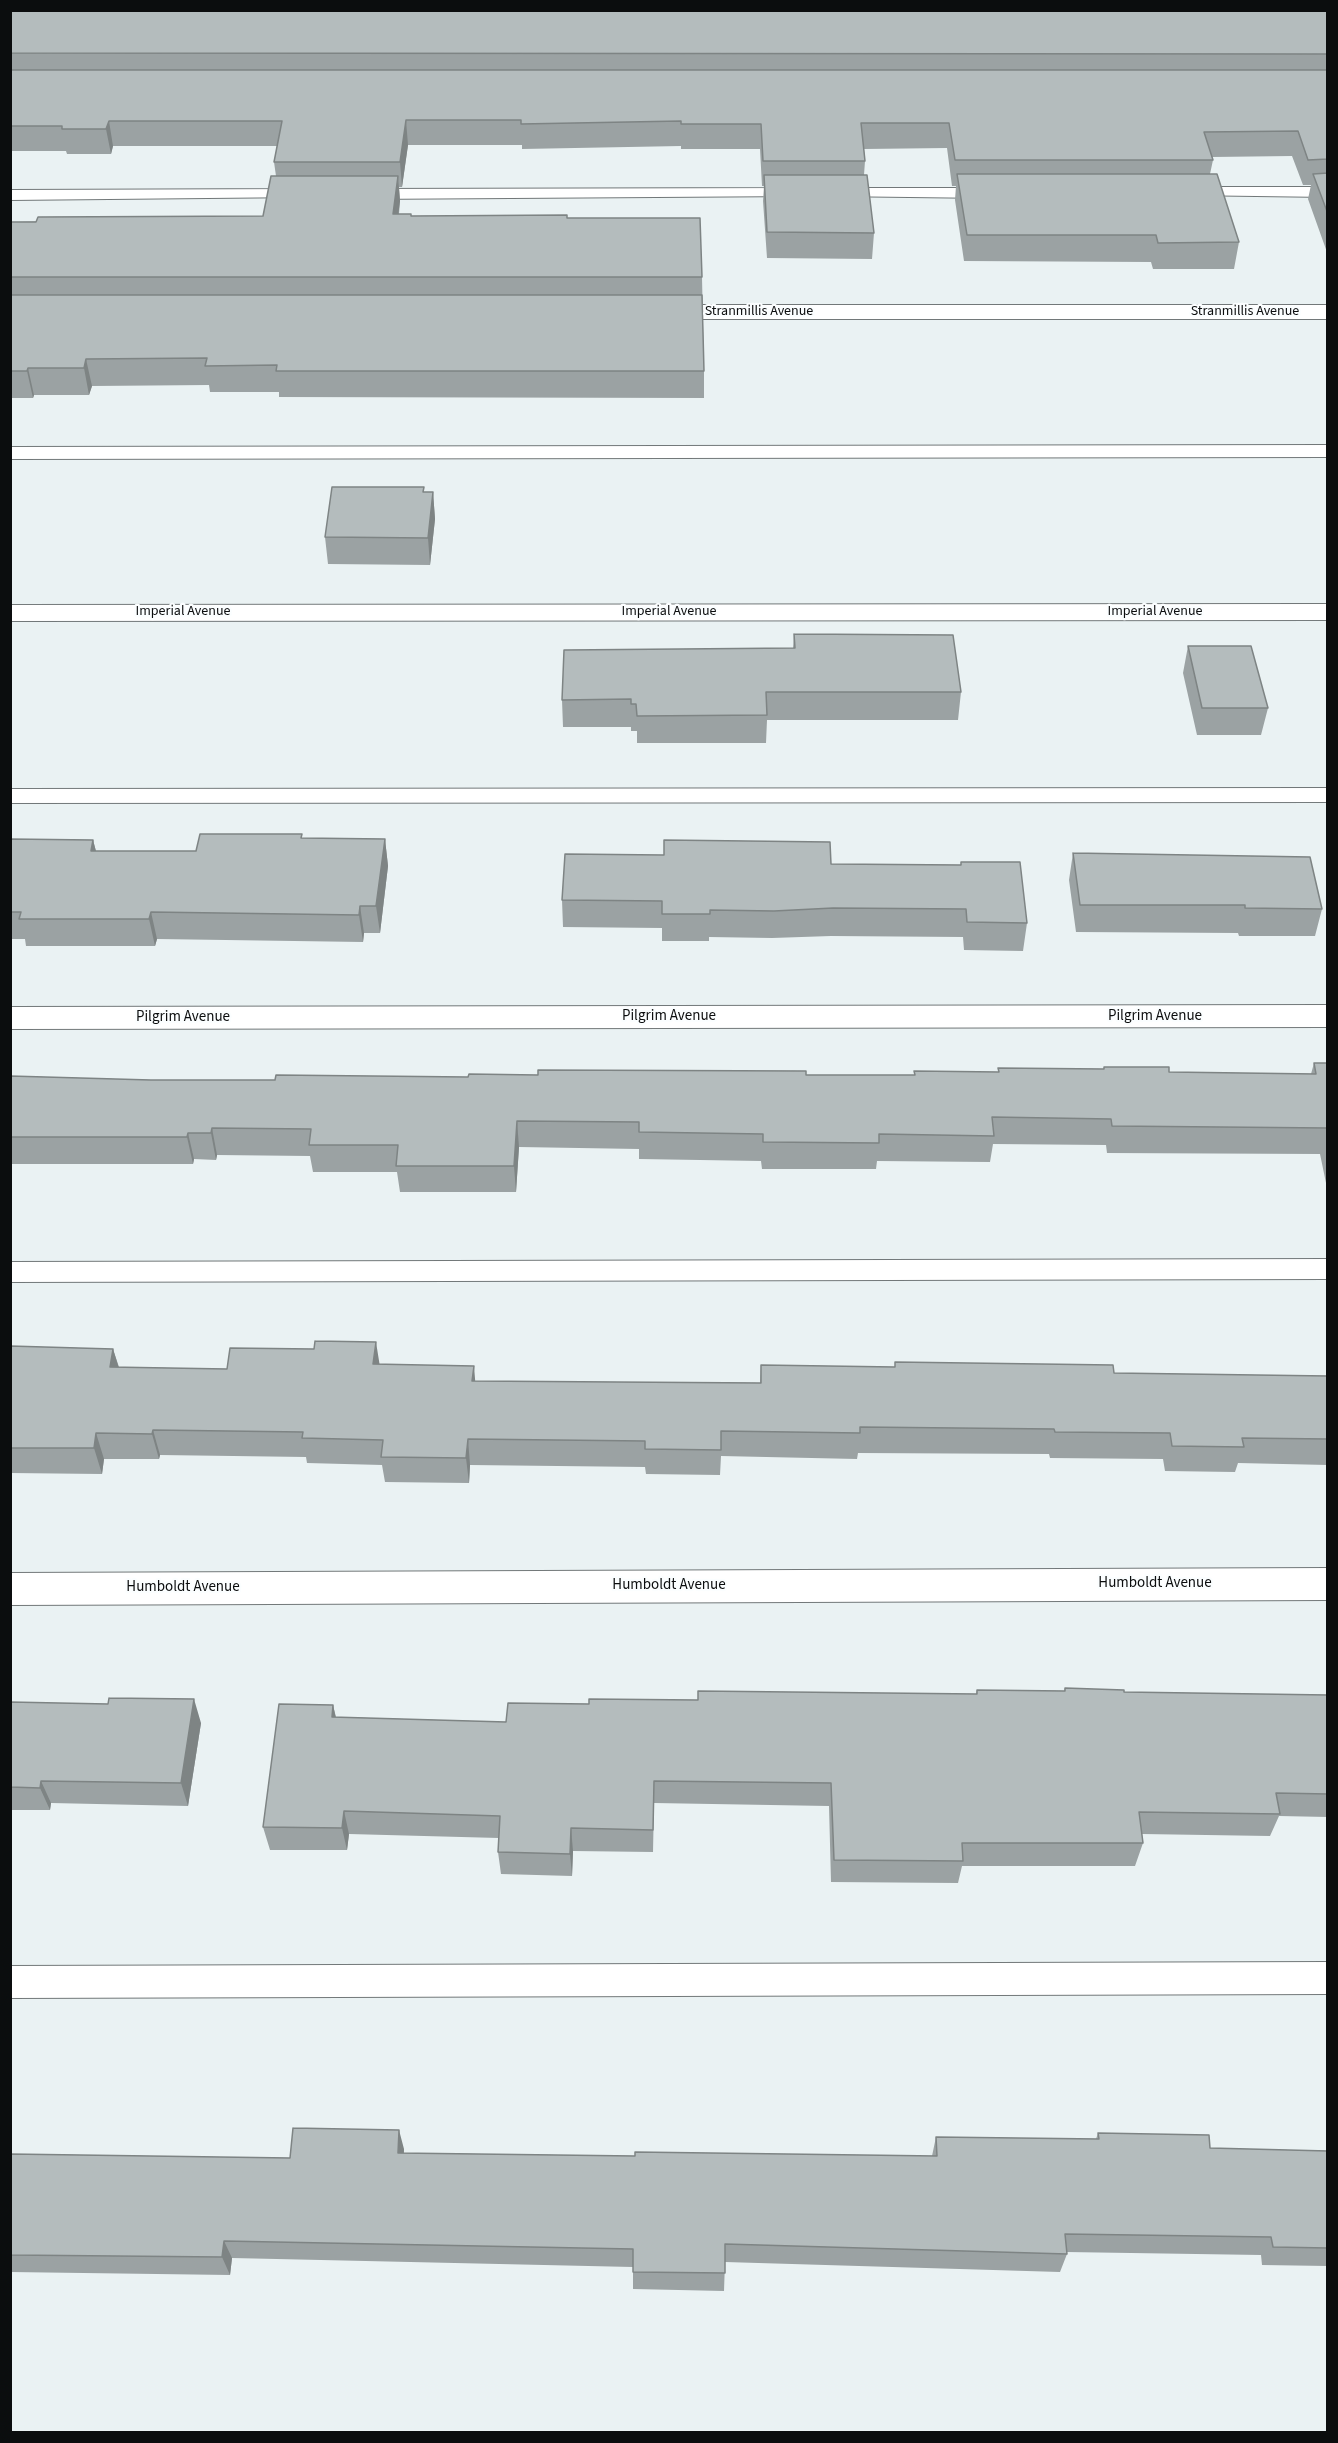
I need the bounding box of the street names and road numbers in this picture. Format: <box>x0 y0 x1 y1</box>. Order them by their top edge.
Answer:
street label: Stranmillis Avenue <box>705 304 813 320</box>
street label: Stranmillis Avenue <box>1191 304 1299 320</box>
street label: Imperial Avenue <box>136 604 230 620</box>
street label: Imperial Avenue <box>622 604 716 620</box>
street label: Imperial Avenue <box>1108 604 1202 620</box>
street label: Pilgrim Avenue <box>622 1008 716 1026</box>
street label: Pilgrim Avenue <box>1108 1008 1202 1026</box>
street label: Pilgrim Avenue <box>136 1009 230 1027</box>
street label: Humboldt Avenue <box>1098 1575 1212 1593</box>
street label: Humboldt Avenue <box>612 1577 726 1595</box>
street label: Humboldt Avenue <box>126 1579 240 1597</box>

